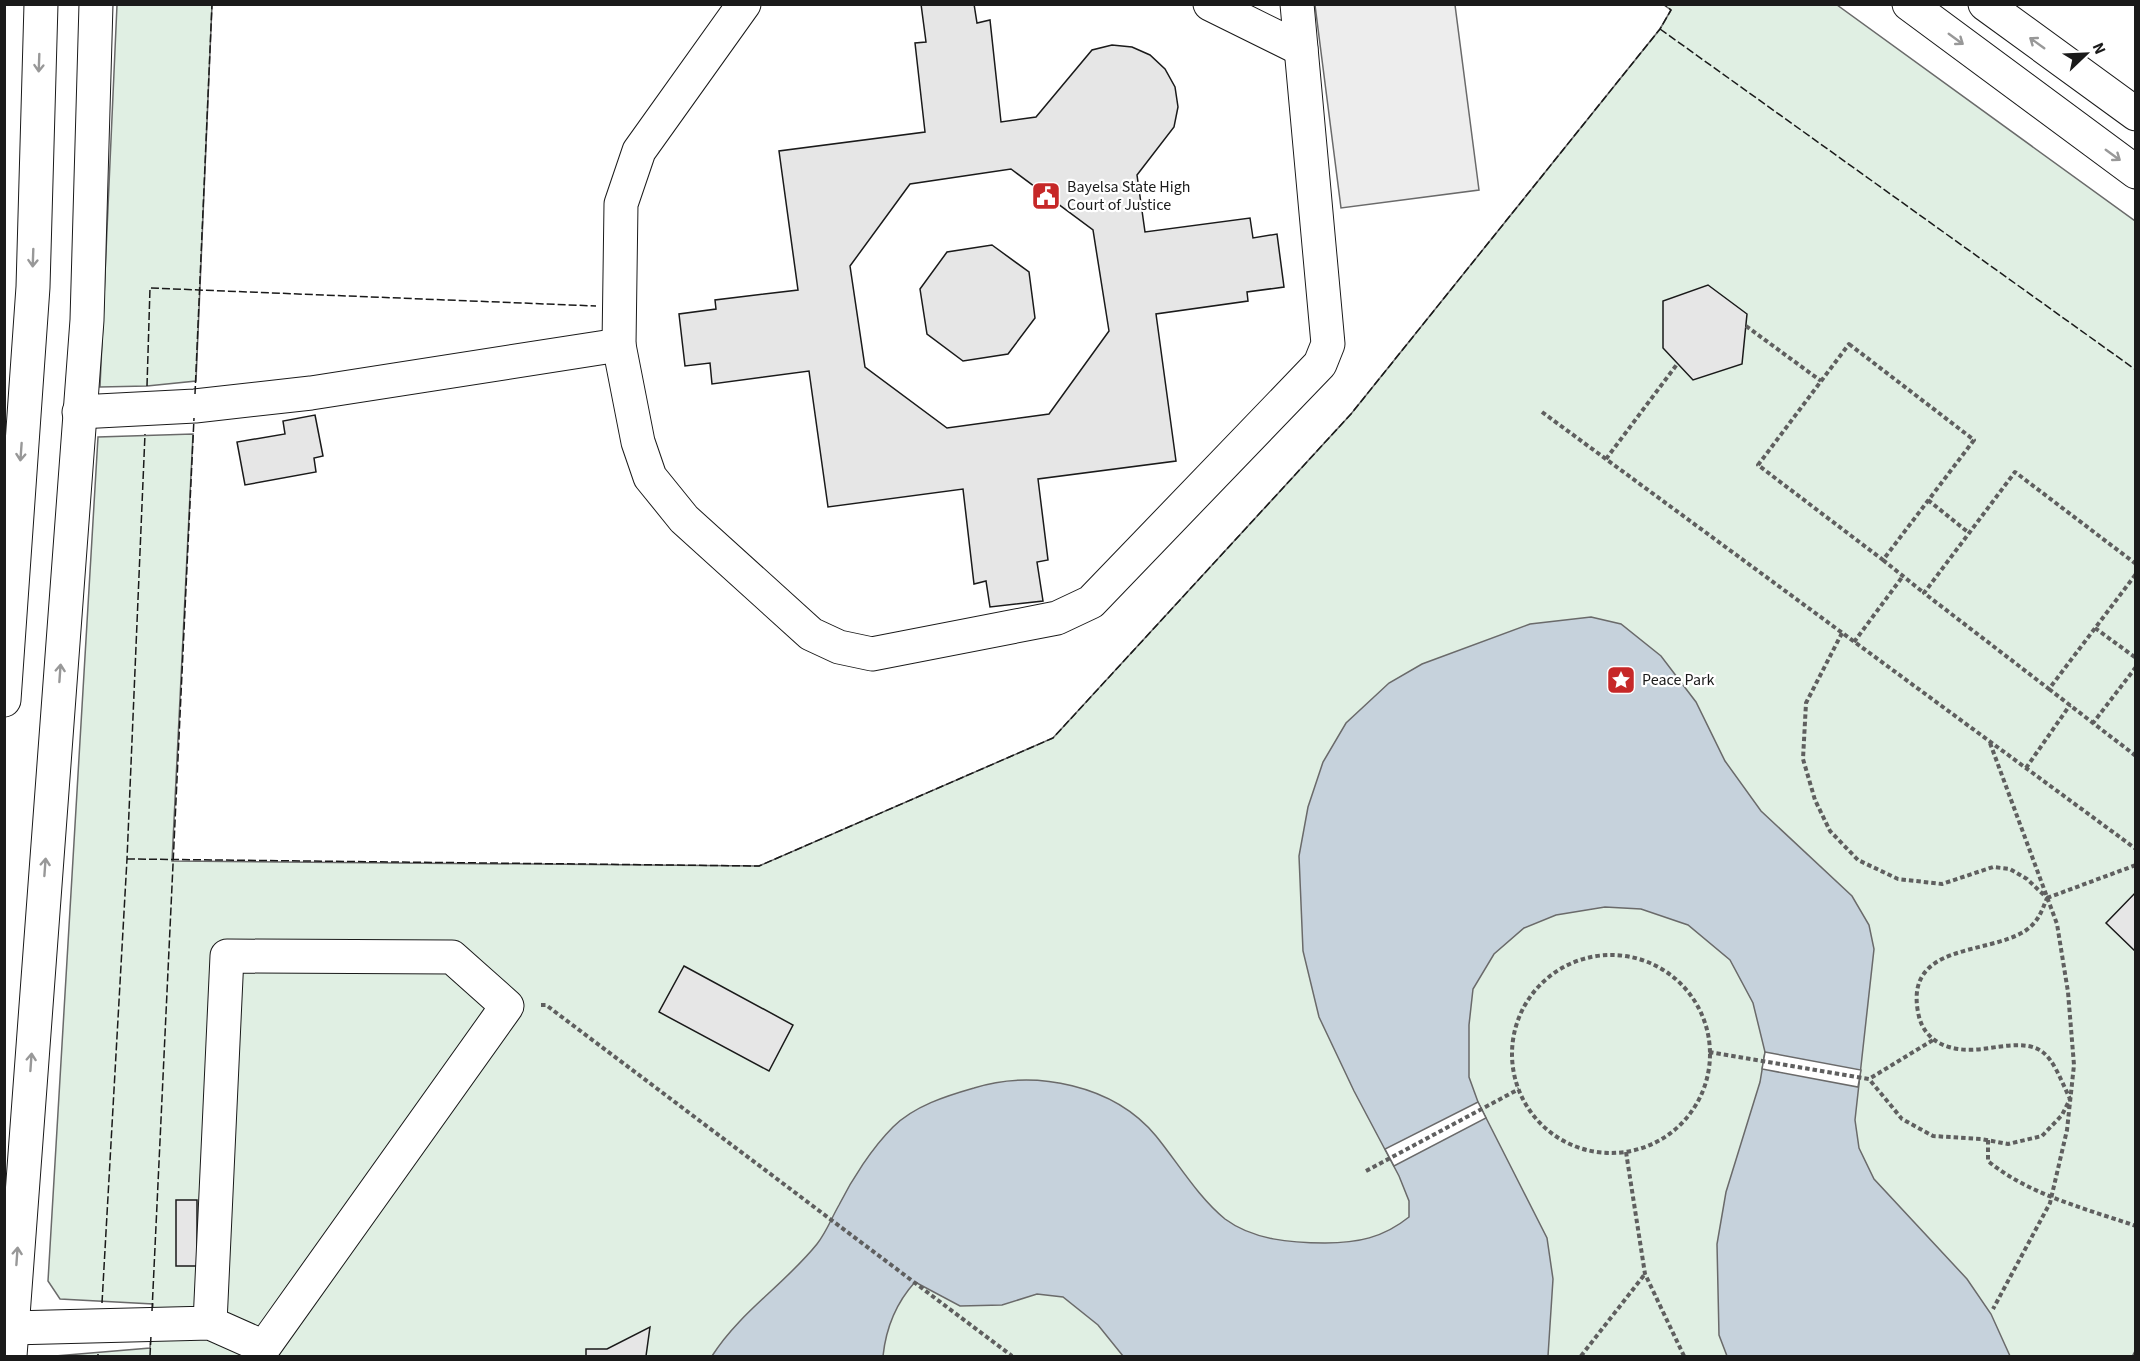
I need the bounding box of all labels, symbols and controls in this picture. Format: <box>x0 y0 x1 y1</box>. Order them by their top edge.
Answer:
north arrow <box>2056 24 2116 84</box>
one-way arrow <box>1947 33 1963 45</box>
one-way arrow <box>2030 36 2046 49</box>
text: N <box>2087 39 2111 58</box>
one-way arrow <box>33 52 45 72</box>
one-way arrow <box>2104 149 2120 161</box>
place label: Bayelsa State High Court of Justice <box>1067 176 1190 216</box>
public building icon: Bayelsa State High Court of Justice <box>1030 180 1062 212</box>
one-way arrow <box>28 247 39 267</box>
one-way arrow <box>16 442 27 462</box>
one-way arrow <box>55 663 66 683</box>
place icon: Peace Park <box>1605 664 1637 696</box>
place label: Peace Park <box>1642 669 1715 691</box>
one-way arrow <box>40 858 51 878</box>
one-way arrow <box>26 1052 37 1072</box>
one-way arrow <box>11 1247 22 1267</box>

